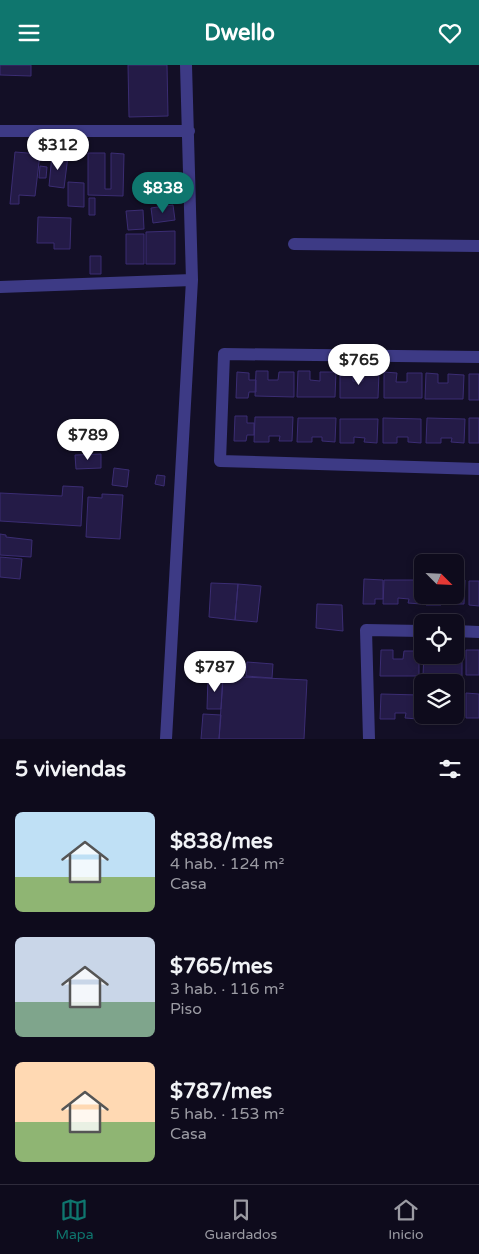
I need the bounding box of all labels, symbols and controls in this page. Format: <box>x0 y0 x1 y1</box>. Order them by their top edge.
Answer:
icon: menu <box>15 19 43 47</box>
icon: heart <box>436 19 464 47</box>
text: Dwello <box>204 20 275 46</box>
pin: $312 <box>28 129 88 171</box>
text: $312 <box>38 135 78 155</box>
pin: $838 <box>133 171 193 214</box>
text: $838 <box>143 178 183 198</box>
pin: $765 <box>329 343 389 386</box>
text: $765 <box>339 350 379 370</box>
pin: $789 <box>58 419 118 461</box>
text: $789 <box>68 425 108 445</box>
north arrow <box>414 554 464 604</box>
map controls <box>414 554 464 724</box>
button: locate <box>414 614 464 664</box>
pin: $787 <box>185 651 245 693</box>
text: $787 <box>195 657 235 677</box>
button: layers <box>414 674 464 724</box>
icon: filters <box>436 755 464 783</box>
text: 5 viviendas <box>15 757 126 782</box>
text: $838/mes <box>170 829 273 854</box>
icon: home <box>55 832 115 892</box>
text: 4 hab. · 124 m² <box>170 854 284 874</box>
text: Casa <box>170 874 207 894</box>
text: $765/mes <box>170 954 273 979</box>
icon: home <box>55 957 115 1017</box>
text: 3 hab. · 116 m² <box>170 979 284 999</box>
text: Piso <box>170 999 202 1019</box>
text: $787/mes <box>170 1079 272 1104</box>
icon: home <box>55 1082 115 1142</box>
text: 5 hab. · 153 m² <box>170 1104 284 1124</box>
text: Casa <box>170 1124 207 1144</box>
tab: Mapa <box>55 1196 94 1243</box>
tab: Guardados <box>204 1196 277 1243</box>
tab: Inicio <box>388 1196 424 1243</box>

